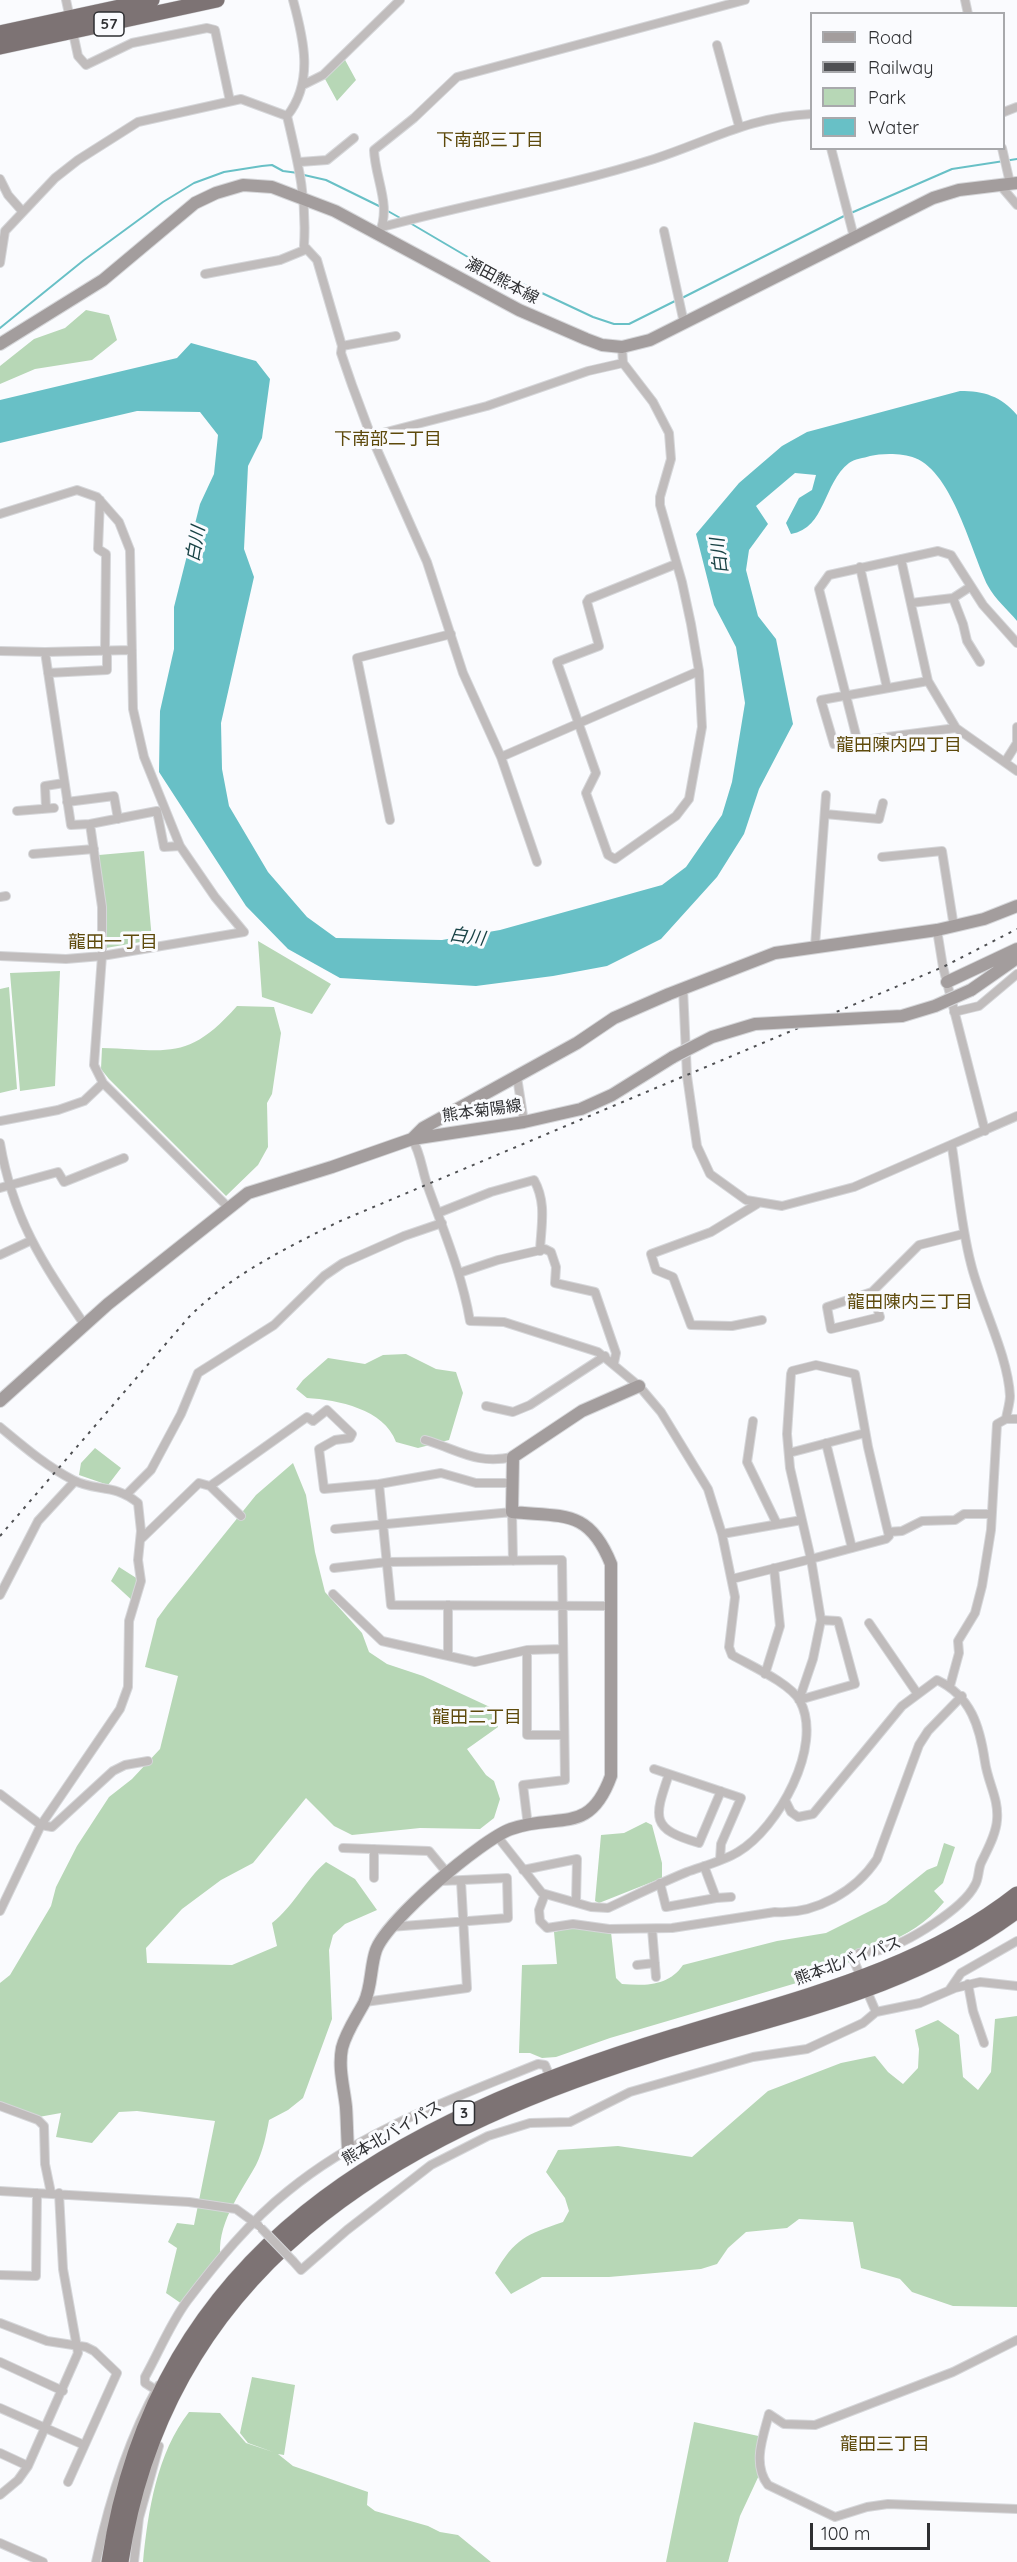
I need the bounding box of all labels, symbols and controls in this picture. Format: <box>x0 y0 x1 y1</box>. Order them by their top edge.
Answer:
road number: 57 <box>94 12 124 36</box>
legend <box>810 12 1005 150</box>
text: Road <box>868 26 913 49</box>
text: Railway <box>868 56 934 79</box>
text: Park <box>868 86 906 109</box>
text: Water <box>868 116 919 139</box>
district label: 下南部三丁目 <box>436 130 544 152</box>
street label: 瀬田熊本線 <box>462 254 542 308</box>
district label: 下南部二丁目 <box>334 429 442 451</box>
water label: 白川 <box>182 524 210 564</box>
water label: 白川 <box>707 537 733 575</box>
district label: 龍田陳内四丁目 <box>836 735 962 757</box>
water label: 白川 <box>448 924 486 950</box>
district label: 龍田一丁目 <box>68 932 158 954</box>
street label: 熊本菊陽線 <box>441 1096 523 1126</box>
district label: 龍田陳内三丁目 <box>847 1292 973 1314</box>
district label: 龍田二丁目 <box>432 1707 522 1729</box>
street label: 熊本北バイパス <box>792 1933 904 1989</box>
street label: 熊本北バイパス <box>339 2097 445 2169</box>
road number: 3 <box>454 2101 474 2125</box>
district label: 龍田三丁目 <box>840 2434 930 2456</box>
scale bar <box>813 2511 933 2549</box>
text: 100 m <box>821 2522 870 2545</box>

